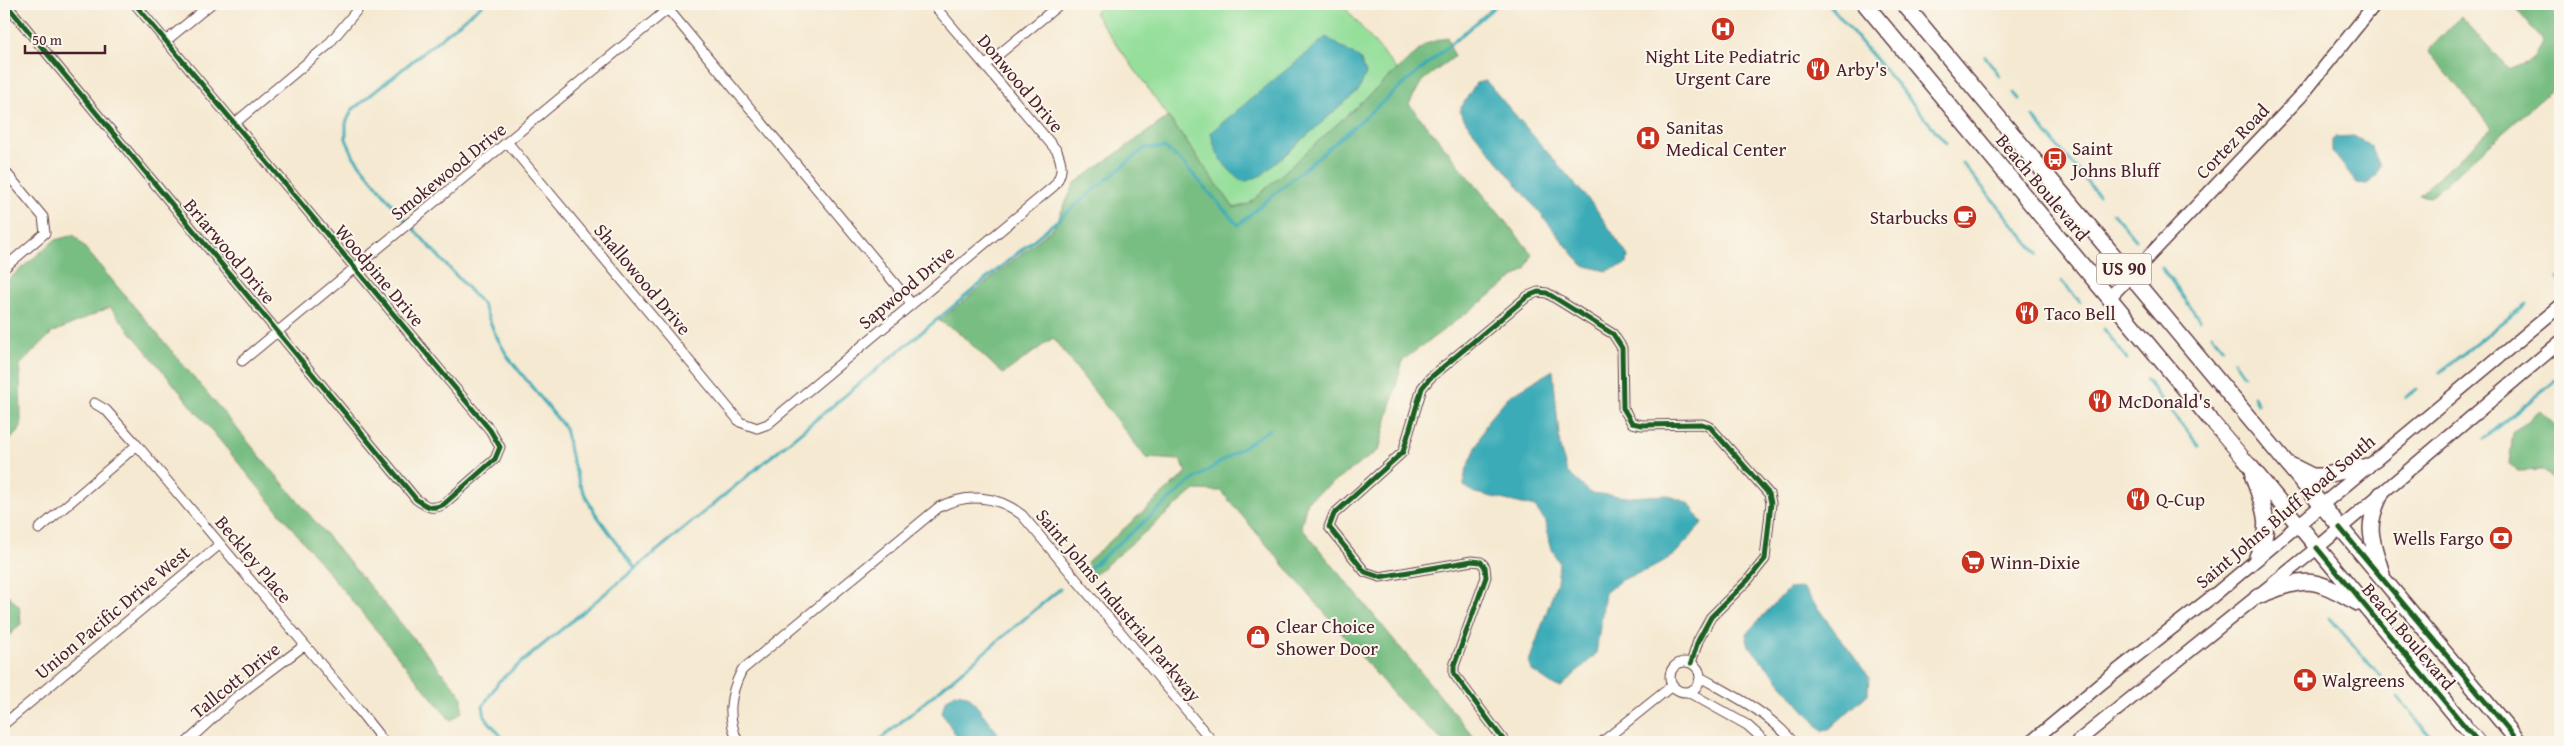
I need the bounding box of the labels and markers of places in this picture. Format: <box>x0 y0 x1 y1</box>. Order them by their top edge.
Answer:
hospital icon: Night Lite Pediatric Urgent Care <box>1710 16 1736 42</box>
place label: Night Lite Pediatric Urgent Care <box>1645 42 1801 92</box>
place label: Arby's <box>1836 55 1887 83</box>
restaurant icon: Arby's <box>1805 56 1831 82</box>
place label: Sanitas Medical Center <box>1666 113 1786 163</box>
hospital icon: Sanitas Medical Center <box>1635 125 1661 151</box>
place label: Saint Johns Bluff <box>2070 134 2161 184</box>
bus stop icon: Saint Johns Bluff <box>2042 146 2068 172</box>
place label: Starbucks <box>1870 203 1948 231</box>
cafe icon: Starbucks <box>1952 204 1978 230</box>
place label: Taco Bell <box>2044 299 2116 327</box>
restaurant icon: Taco Bell <box>2014 300 2040 326</box>
place label: McDonald's <box>2118 387 2211 415</box>
restaurant icon: McDonald's <box>2087 388 2113 414</box>
place label: Q-Cup <box>2156 485 2205 513</box>
restaurant icon: Q-Cup <box>2125 486 2151 512</box>
place label: Wells Fargo <box>2393 524 2484 552</box>
bank icon: Wells Fargo <box>2488 525 2514 551</box>
place label: Winn-Dixie <box>1990 548 2080 576</box>
supermarket icon: Winn-Dixie <box>1960 549 1986 575</box>
place label: Clear Choice Shower Door <box>1276 612 1378 662</box>
shop icon: Clear Choice Shower Door <box>1245 624 1271 650</box>
place label: Walgreens <box>2322 666 2405 694</box>
pharmacy icon: Walgreens <box>2292 667 2318 693</box>

